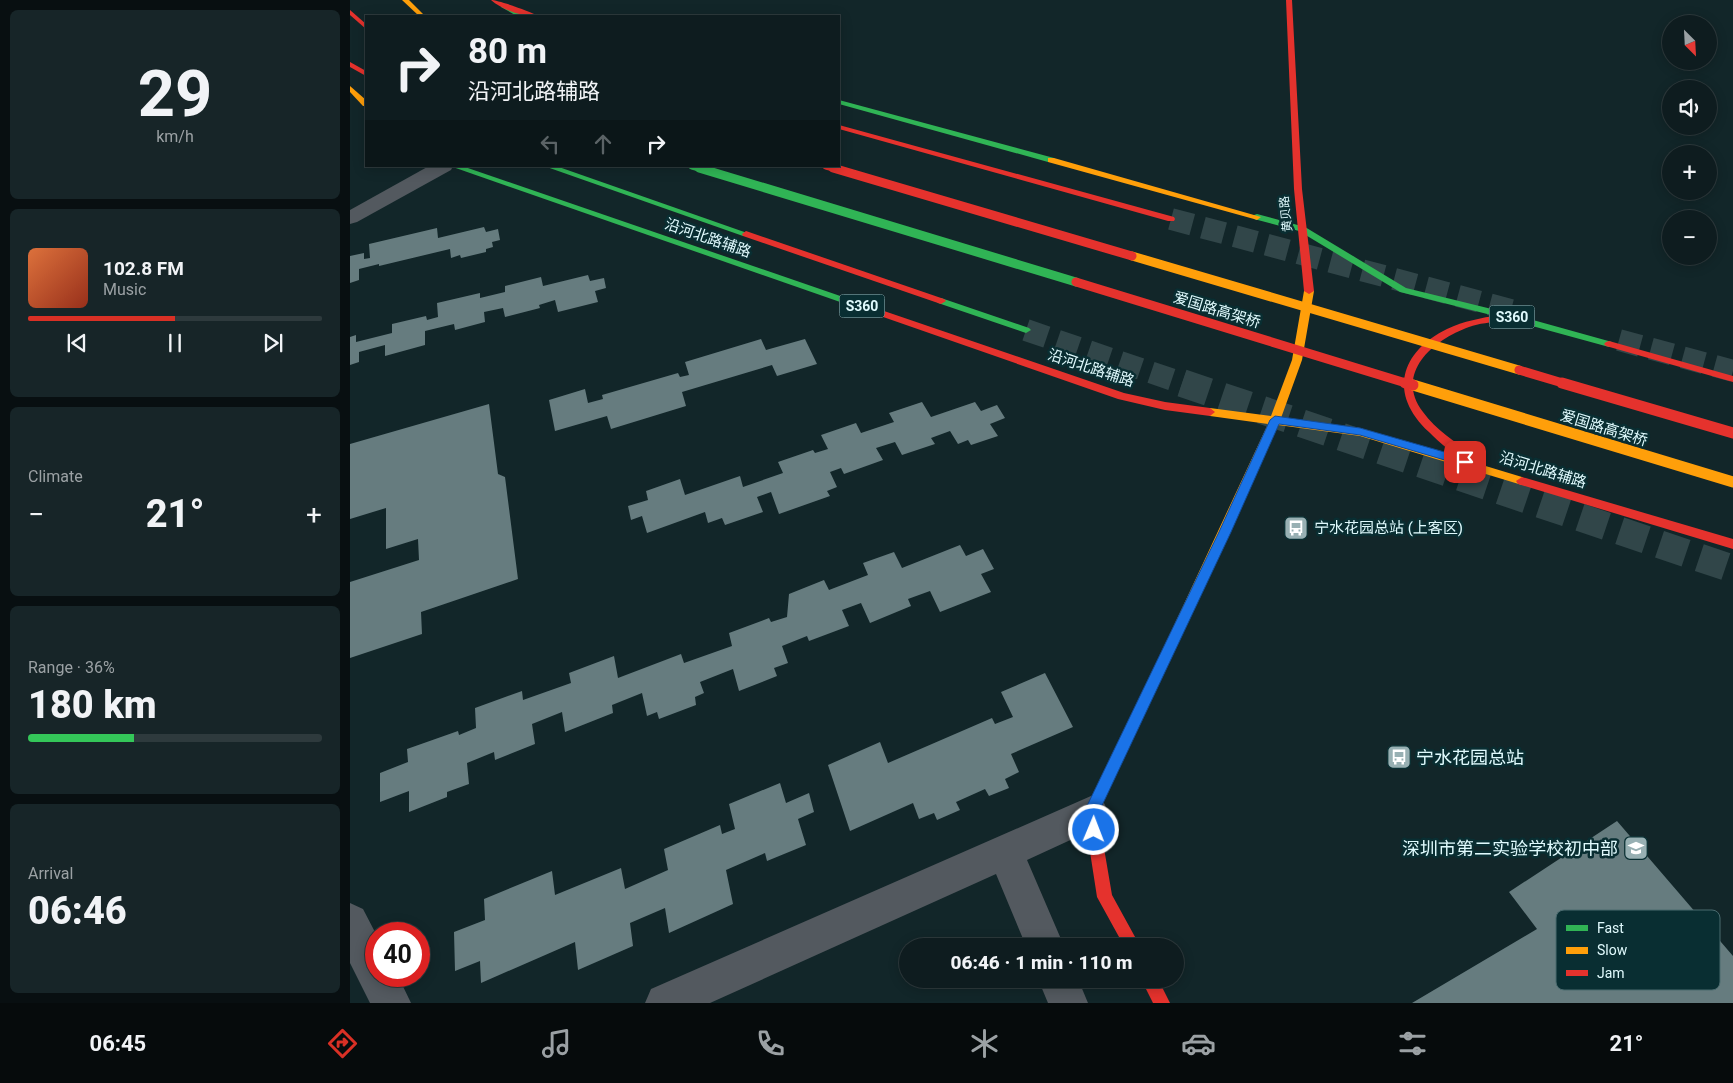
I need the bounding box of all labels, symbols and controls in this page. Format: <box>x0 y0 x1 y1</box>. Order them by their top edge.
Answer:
north arrow <box>1662 15 1718 70</box>
map controls <box>1662 15 1717 265</box>
text: 80 m <box>468 31 547 72</box>
icon: right <box>385 35 450 100</box>
text: 29 <box>138 56 212 132</box>
text: 沿河北路辅路 <box>468 79 600 104</box>
button: sound <box>1662 80 1717 135</box>
text: km/h <box>156 127 194 146</box>
icon: left <box>536 130 564 158</box>
icon: ahead <box>589 130 617 158</box>
icon: right <box>642 130 670 158</box>
button: + <box>1662 145 1717 200</box>
street label: 黄贝路 <box>1277 195 1295 233</box>
button: − <box>1662 210 1717 265</box>
street label: 沿河北路辅路 <box>663 215 753 261</box>
text: 102.8 FM <box>103 257 184 280</box>
text: Music <box>103 280 146 299</box>
street label: 爱国路高架桥 <box>1171 288 1263 332</box>
road number: S360 <box>840 294 884 318</box>
road number: S360 <box>1490 306 1534 328</box>
icon: previous <box>63 329 91 357</box>
icon: pause <box>161 329 189 357</box>
icon: next <box>259 329 287 357</box>
street label: 沿河北路辅路 <box>1045 346 1137 390</box>
street label: 爱国路高架桥 <box>1558 406 1650 450</box>
pin <box>1444 441 1486 483</box>
icon: arrive <box>1451 448 1479 476</box>
street label: 沿河北路辅路 <box>1497 448 1589 492</box>
text: Climate <box>28 467 83 486</box>
text: 21° <box>146 492 204 536</box>
text: − <box>28 498 44 531</box>
text: + <box>306 498 322 531</box>
bus stop icon: 宁水花园总站 (上客区) <box>1283 515 1309 541</box>
place label: 宁水花园总站 (上客区) <box>1314 519 1463 537</box>
text: Range · 36% <box>28 658 115 677</box>
text: 180 km <box>28 683 157 727</box>
bus stop icon: 宁水花园总站 <box>1386 744 1412 770</box>
place label: 宁水花园总站 <box>1416 747 1524 768</box>
position arrow <box>1067 803 1119 855</box>
school or university icon: 深圳市第二实验学校初中部 <box>1623 835 1649 861</box>
place label: 深圳市第二实验学校初中部 <box>1402 838 1618 859</box>
text: Arrival <box>28 864 73 883</box>
text: 06:46 <box>28 889 127 933</box>
legend <box>1556 910 1720 990</box>
text: Fast <box>1597 920 1624 936</box>
speed limit sign: 40 <box>365 922 430 987</box>
text: Slow <box>1597 942 1628 958</box>
text: 06:46 · 1 min · 110 m <box>950 951 1133 974</box>
text: Jam <box>1597 965 1625 981</box>
icon: directions <box>325 1026 360 1061</box>
icon: music <box>539 1026 574 1061</box>
icon: phone <box>753 1026 788 1061</box>
icon: climate <box>967 1026 1002 1061</box>
icon: car <box>1181 1026 1216 1061</box>
icon: filters <box>1395 1026 1430 1061</box>
text: 06:45 <box>90 1031 146 1056</box>
text: 21° <box>1610 1031 1643 1056</box>

